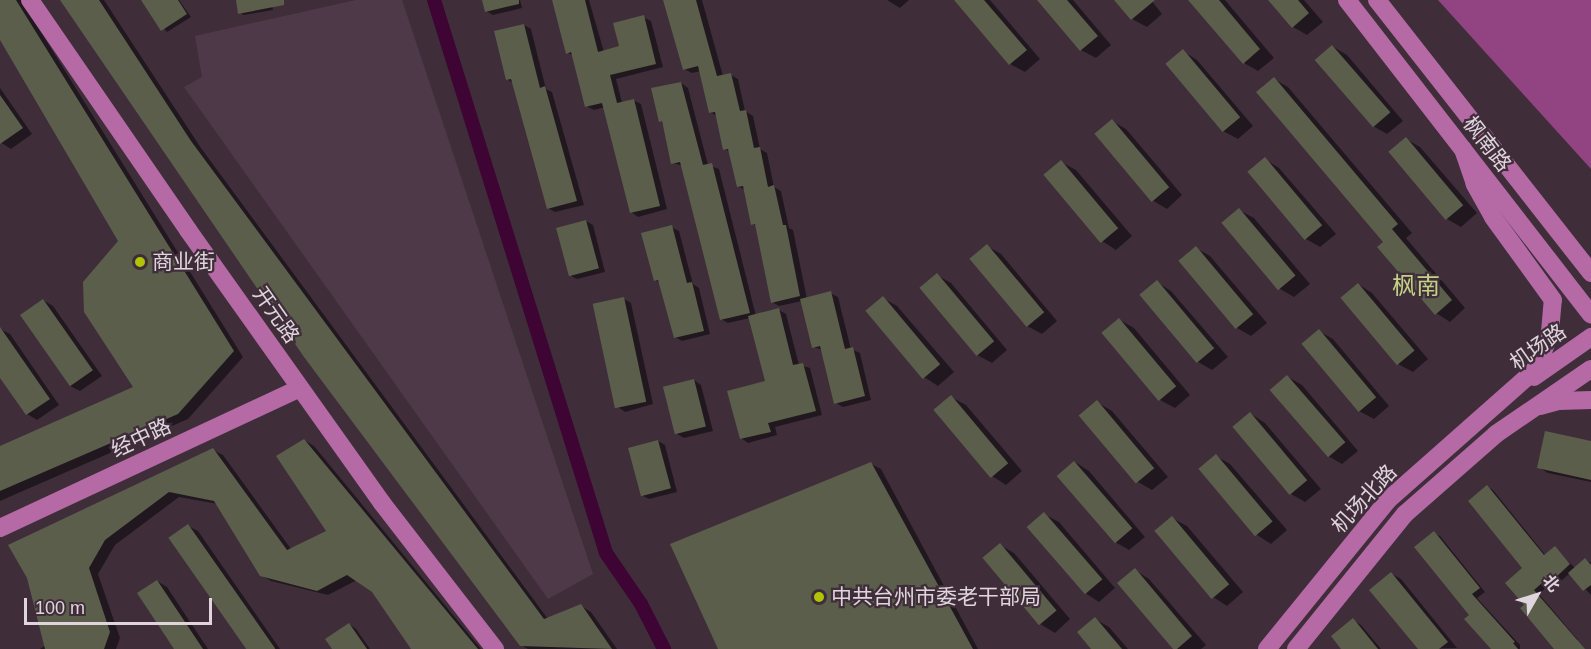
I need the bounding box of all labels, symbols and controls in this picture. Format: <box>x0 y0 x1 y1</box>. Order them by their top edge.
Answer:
street label: 枫南路 <box>1458 111 1516 177</box>
place label: 商业街 <box>152 249 215 275</box>
marker: 商业街 <box>133 255 147 269</box>
district label: 枫南 <box>1392 272 1440 300</box>
street label: 开元路 <box>248 282 304 348</box>
street label: 机场路 <box>1505 319 1571 375</box>
street label: 经中路 <box>107 413 175 463</box>
street label: 机场北路 <box>1326 460 1402 538</box>
north arrow <box>1507 565 1567 625</box>
text: 北 <box>1540 572 1563 595</box>
place label: 中共台州市委老干部局 <box>831 584 1041 610</box>
scale bar <box>27 586 214 624</box>
marker: 中共台州市委老干部局 <box>812 590 826 604</box>
text: 100 m <box>35 598 85 618</box>

